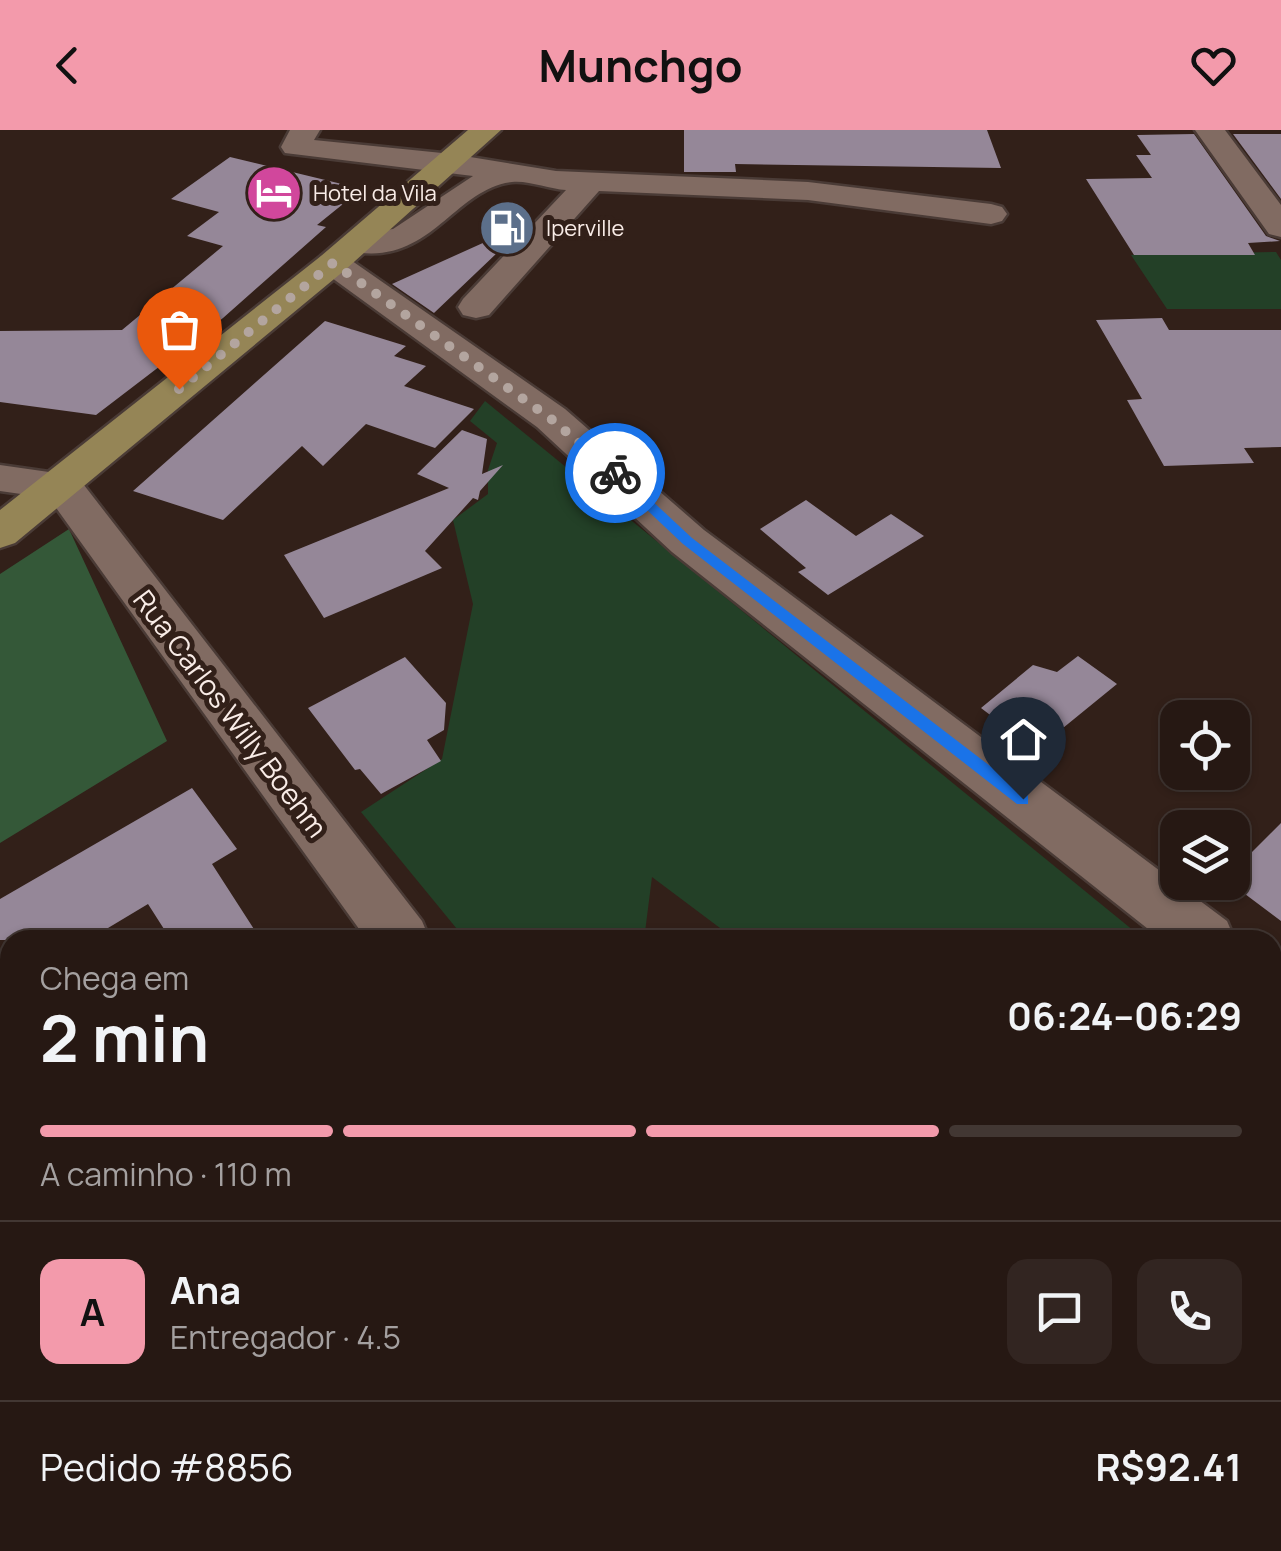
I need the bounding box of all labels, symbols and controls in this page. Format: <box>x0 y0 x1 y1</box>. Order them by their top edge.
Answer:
text: Munchgo <box>539 34 742 96</box>
icon: back <box>40 38 95 93</box>
icon: heart <box>1186 38 1241 93</box>
hotel icon: Hotel da Vila <box>244 163 304 223</box>
place label: Hotel da Vila <box>313 178 437 208</box>
fuel station icon: Iperville <box>477 198 537 258</box>
place label: Iperville <box>546 213 625 243</box>
pin <box>137 287 222 390</box>
icon: bag <box>152 302 207 357</box>
courier <box>565 423 665 523</box>
icon: bike <box>588 446 643 501</box>
street label: Rua Carlos Willy Boehm <box>125 582 337 844</box>
pin <box>981 697 1066 800</box>
map controls <box>1160 700 1250 900</box>
button: locate <box>1160 700 1250 790</box>
icon: home <box>996 712 1051 767</box>
button: layers <box>1160 810 1250 900</box>
text: Chega em <box>40 956 189 1000</box>
text: 06:24–06:29 <box>1007 989 1242 1041</box>
text: 2 min <box>40 993 209 1082</box>
text: A caminho · 110 m <box>40 1152 292 1196</box>
button: chat <box>1007 1259 1112 1364</box>
button: phone <box>1137 1259 1242 1364</box>
text: Ana <box>170 1263 241 1315</box>
text: A <box>80 1285 105 1337</box>
text: Entregador · 4.5 <box>170 1315 401 1359</box>
text: Pedido #8856 <box>40 1440 294 1492</box>
text: R$92.41 <box>1096 1440 1242 1492</box>

